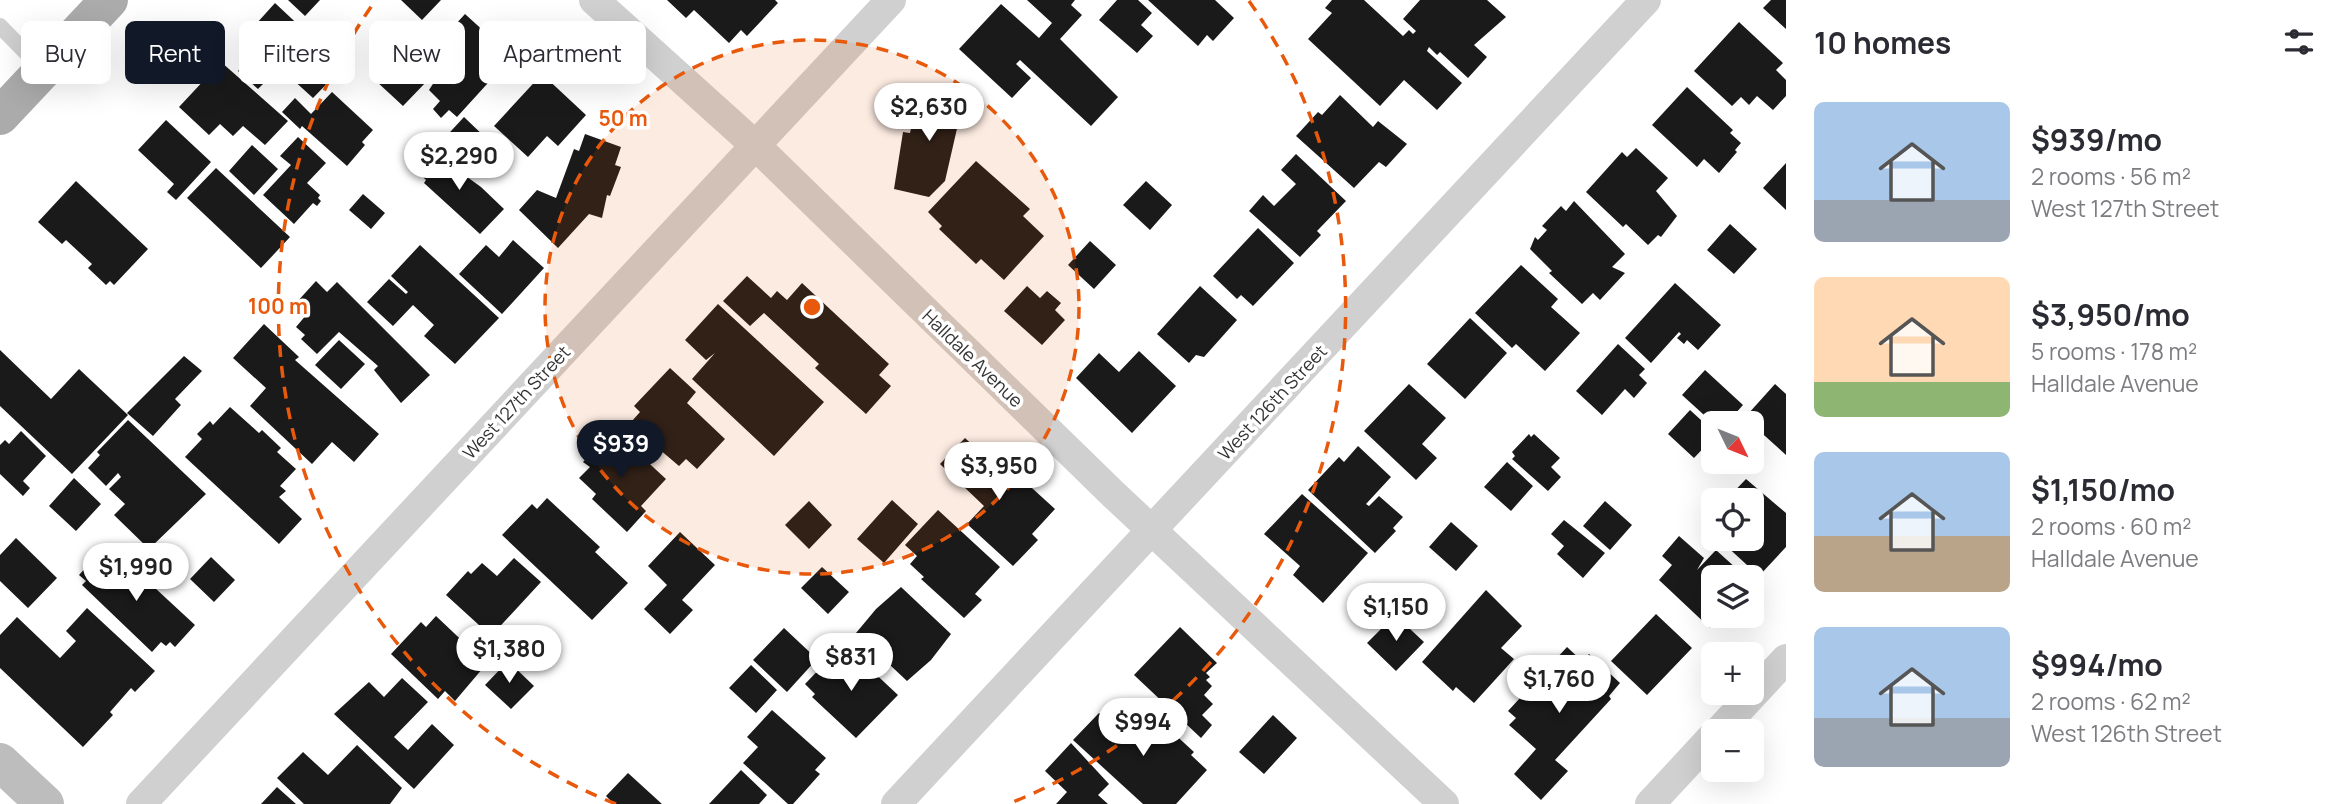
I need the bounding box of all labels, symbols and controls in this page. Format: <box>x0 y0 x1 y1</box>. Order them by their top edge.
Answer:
chip: Buy <box>21 21 111 84</box>
chip: Rent <box>125 21 225 84</box>
chip: Filters <box>239 21 355 84</box>
chip: New <box>369 21 465 84</box>
chip: Apartment <box>479 21 646 84</box>
text: 10 homes <box>1814 22 1951 63</box>
icon: filters <box>2280 23 2318 61</box>
pin: $2,630 <box>872 83 986 143</box>
text: $2,630 <box>890 90 968 122</box>
text: 50 m <box>598 104 648 132</box>
text: $939/mo <box>2031 119 2162 160</box>
icon: home <box>1870 130 1954 214</box>
pin: $2,290 <box>402 132 516 192</box>
text: $2,290 <box>420 139 498 171</box>
text: 2 rooms · 56 m² <box>2031 160 2191 192</box>
text: West 127th Street <box>2031 192 2219 224</box>
text: 100 m <box>248 292 308 320</box>
text: $3,950/mo <box>2031 294 2190 335</box>
centre of rings <box>800 295 824 319</box>
street label: Halldale Avenue <box>917 304 1029 412</box>
icon: home <box>1870 305 1954 389</box>
text: 5 rooms · 178 m² <box>2031 335 2197 367</box>
street label: West 126th Street <box>1212 339 1332 465</box>
street label: West 127th Street <box>457 340 575 464</box>
text: Halldale Avenue <box>2031 367 2199 399</box>
north arrow <box>1701 411 1764 474</box>
map controls <box>1701 411 1764 782</box>
pin: $939 <box>580 420 662 480</box>
text: $939 <box>593 427 649 459</box>
pin: $3,950 <box>942 442 1056 502</box>
text: $3,950 <box>960 449 1038 481</box>
text: $1,150/mo <box>2031 469 2175 510</box>
icon: home <box>1870 480 1954 564</box>
button: locate <box>1701 488 1764 551</box>
text: 2 rooms · 60 m² <box>2031 510 2192 542</box>
text: Halldale Avenue <box>2031 542 2199 574</box>
pin: $1,990 <box>79 544 193 603</box>
text: $1,990 <box>99 550 173 582</box>
button: layers <box>1701 565 1764 628</box>
pin: $1,150 <box>1339 584 1453 643</box>
text: $1,150 <box>1363 590 1429 622</box>
pin: $1,380 <box>452 626 566 685</box>
text: $1,380 <box>472 632 546 664</box>
pin: $831 <box>810 634 892 693</box>
text: $831 <box>825 640 877 672</box>
button: + <box>1701 642 1764 705</box>
text: $994/mo <box>2031 644 2163 685</box>
icon: home <box>1870 655 1954 739</box>
pin: $1,760 <box>1502 656 1616 715</box>
text: $1,760 <box>1523 662 1595 694</box>
text: 2 rooms · 62 m² <box>2031 685 2191 717</box>
pin: $994 <box>1102 698 1184 758</box>
text: $994 <box>1114 705 1172 737</box>
text: West 126th Street <box>2031 717 2222 749</box>
button: − <box>1701 719 1764 782</box>

